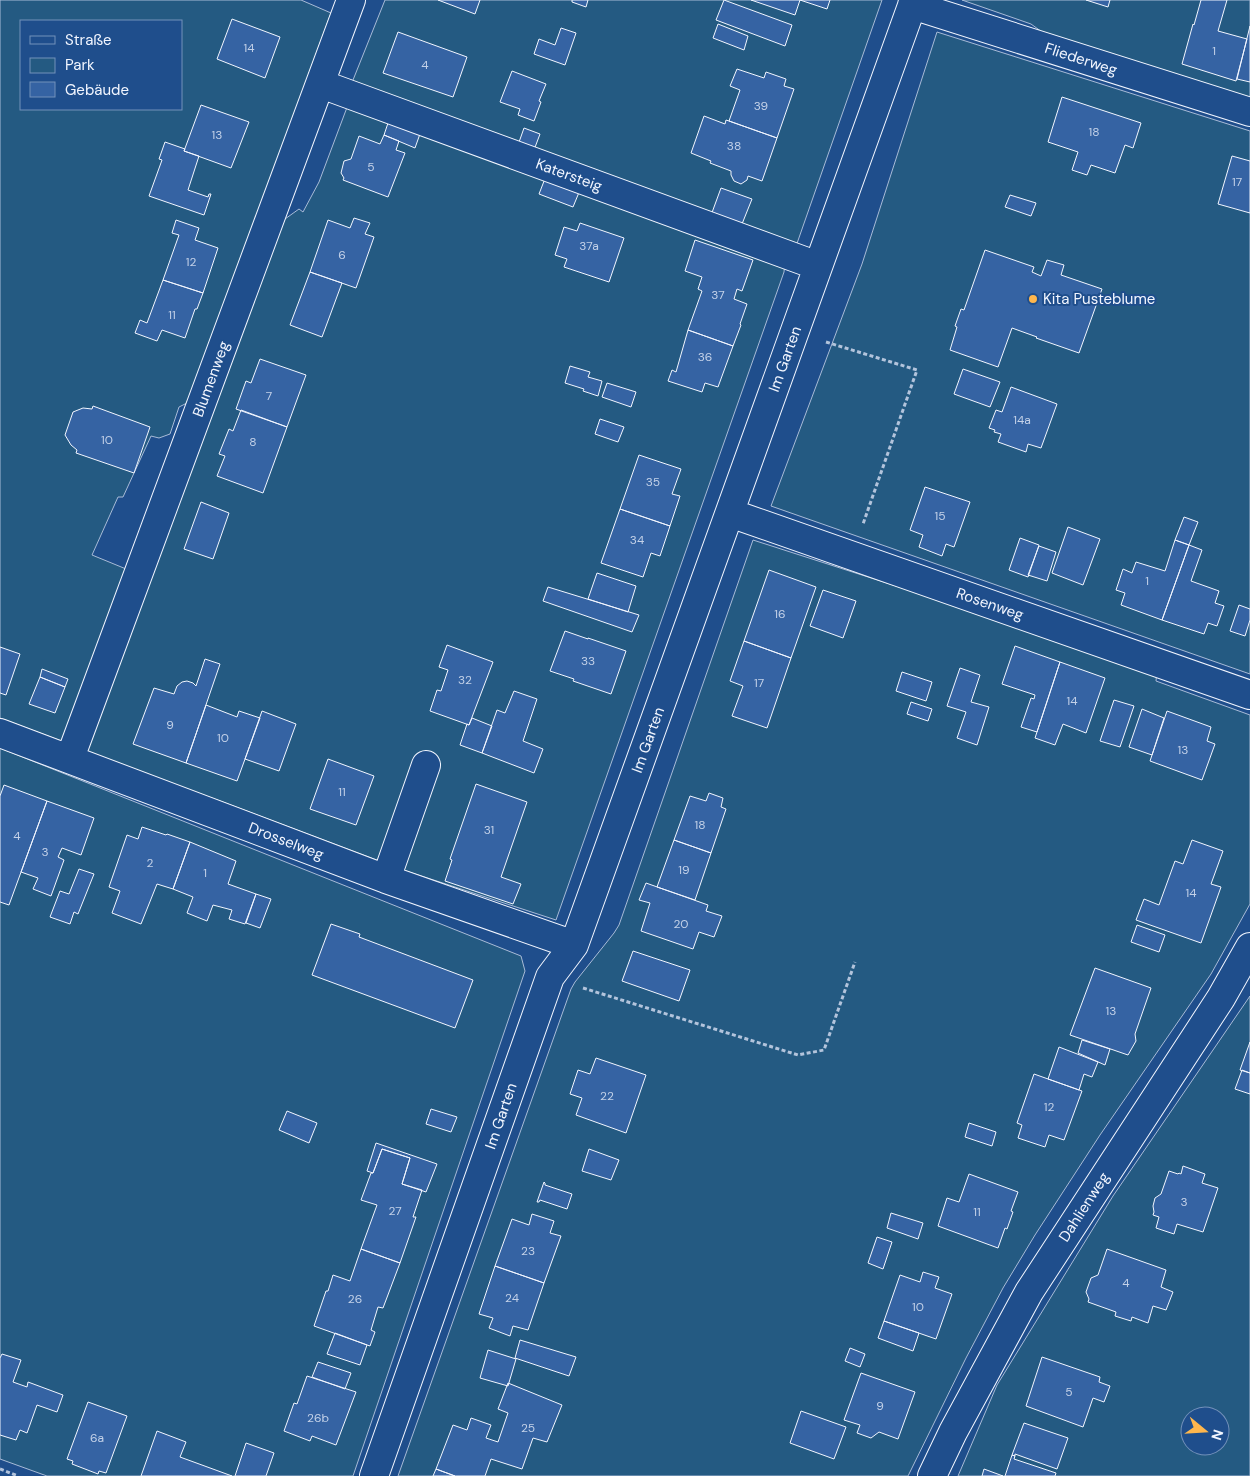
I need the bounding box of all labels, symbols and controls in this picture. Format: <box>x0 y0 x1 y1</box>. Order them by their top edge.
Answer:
legend <box>20 20 182 110</box>
text: Straße <box>65 30 112 50</box>
street label: Fliederweg <box>1042 38 1120 80</box>
house number: 14 <box>243 40 255 56</box>
house number: 1 <box>1212 43 1216 59</box>
text: Park <box>65 55 95 75</box>
house number: 4 <box>421 57 429 73</box>
text: Gebäude <box>65 80 129 100</box>
house number: 39 <box>754 98 768 114</box>
house number: 18 <box>1088 124 1100 140</box>
house number: 13 <box>212 127 222 143</box>
house number: 38 <box>727 138 741 154</box>
street label: Katersteig <box>533 154 605 196</box>
house number: 5 <box>367 159 375 175</box>
house number: 17 <box>1232 174 1242 190</box>
house number: 37a <box>579 238 599 254</box>
house number: 6 <box>338 247 346 263</box>
house number: 12 <box>186 254 196 270</box>
house number: 37 <box>711 287 725 303</box>
place label: Kita Pusteblume <box>1043 289 1155 309</box>
marker: Kita Pusteblume <box>1027 293 1039 305</box>
house number: 11 <box>168 307 176 323</box>
street label: Im Garten <box>764 323 806 395</box>
street label: Blumenweg <box>188 338 234 420</box>
house number: 36 <box>698 349 712 365</box>
house number: 7 <box>266 388 272 404</box>
house number: 14a <box>1013 412 1031 428</box>
house number: 10 <box>101 432 113 448</box>
house number: 8 <box>249 434 257 450</box>
house number: 35 <box>646 474 660 490</box>
house number: 15 <box>934 508 946 524</box>
house number: 34 <box>630 532 644 548</box>
house number: 1 <box>1145 573 1149 589</box>
street label: Rosenweg <box>954 583 1026 625</box>
house number: 16 <box>774 606 786 622</box>
house number: 33 <box>581 653 595 669</box>
house number: 32 <box>458 672 472 688</box>
house number: 17 <box>754 675 764 691</box>
house number: 14 <box>1066 693 1078 709</box>
street label: Im Garten <box>627 704 669 776</box>
house number: 9 <box>166 717 174 733</box>
house number: 10 <box>217 730 229 746</box>
house number: 13 <box>1178 742 1188 758</box>
house number: 11 <box>338 784 346 800</box>
street label: Drosselweg <box>245 817 327 865</box>
house number: 18 <box>694 817 706 833</box>
house number: 31 <box>484 822 494 838</box>
house number: 4 <box>13 828 21 844</box>
house number: 3 <box>41 844 49 860</box>
house number: 2 <box>147 855 154 871</box>
house number: 19 <box>678 862 690 878</box>
house number: 1 <box>203 865 207 881</box>
house number: 14 <box>1185 885 1197 901</box>
house number: 20 <box>673 916 689 932</box>
house number: 13 <box>1106 1003 1116 1019</box>
street label: Im Garten <box>480 1080 522 1152</box>
house number: 22 <box>600 1088 614 1104</box>
house number: 12 <box>1044 1099 1054 1115</box>
street label: Dahlienweg <box>1054 1168 1114 1246</box>
house number: 3 <box>1180 1194 1188 1210</box>
house number: 27 <box>388 1203 402 1219</box>
house number: 11 <box>973 1204 981 1220</box>
house number: 23 <box>521 1243 535 1259</box>
house number: 4 <box>1122 1275 1130 1291</box>
house number: 24 <box>505 1290 519 1306</box>
house number: 26 <box>348 1291 362 1307</box>
house number: 10 <box>912 1299 924 1315</box>
house number: 5 <box>1065 1384 1073 1400</box>
house number: 9 <box>876 1398 884 1414</box>
north arrow <box>1180 1406 1230 1456</box>
house number: 26b <box>307 1410 329 1426</box>
house number: 25 <box>521 1420 535 1436</box>
text: N <box>1207 1427 1228 1443</box>
house number: 6a <box>90 1430 104 1446</box>

